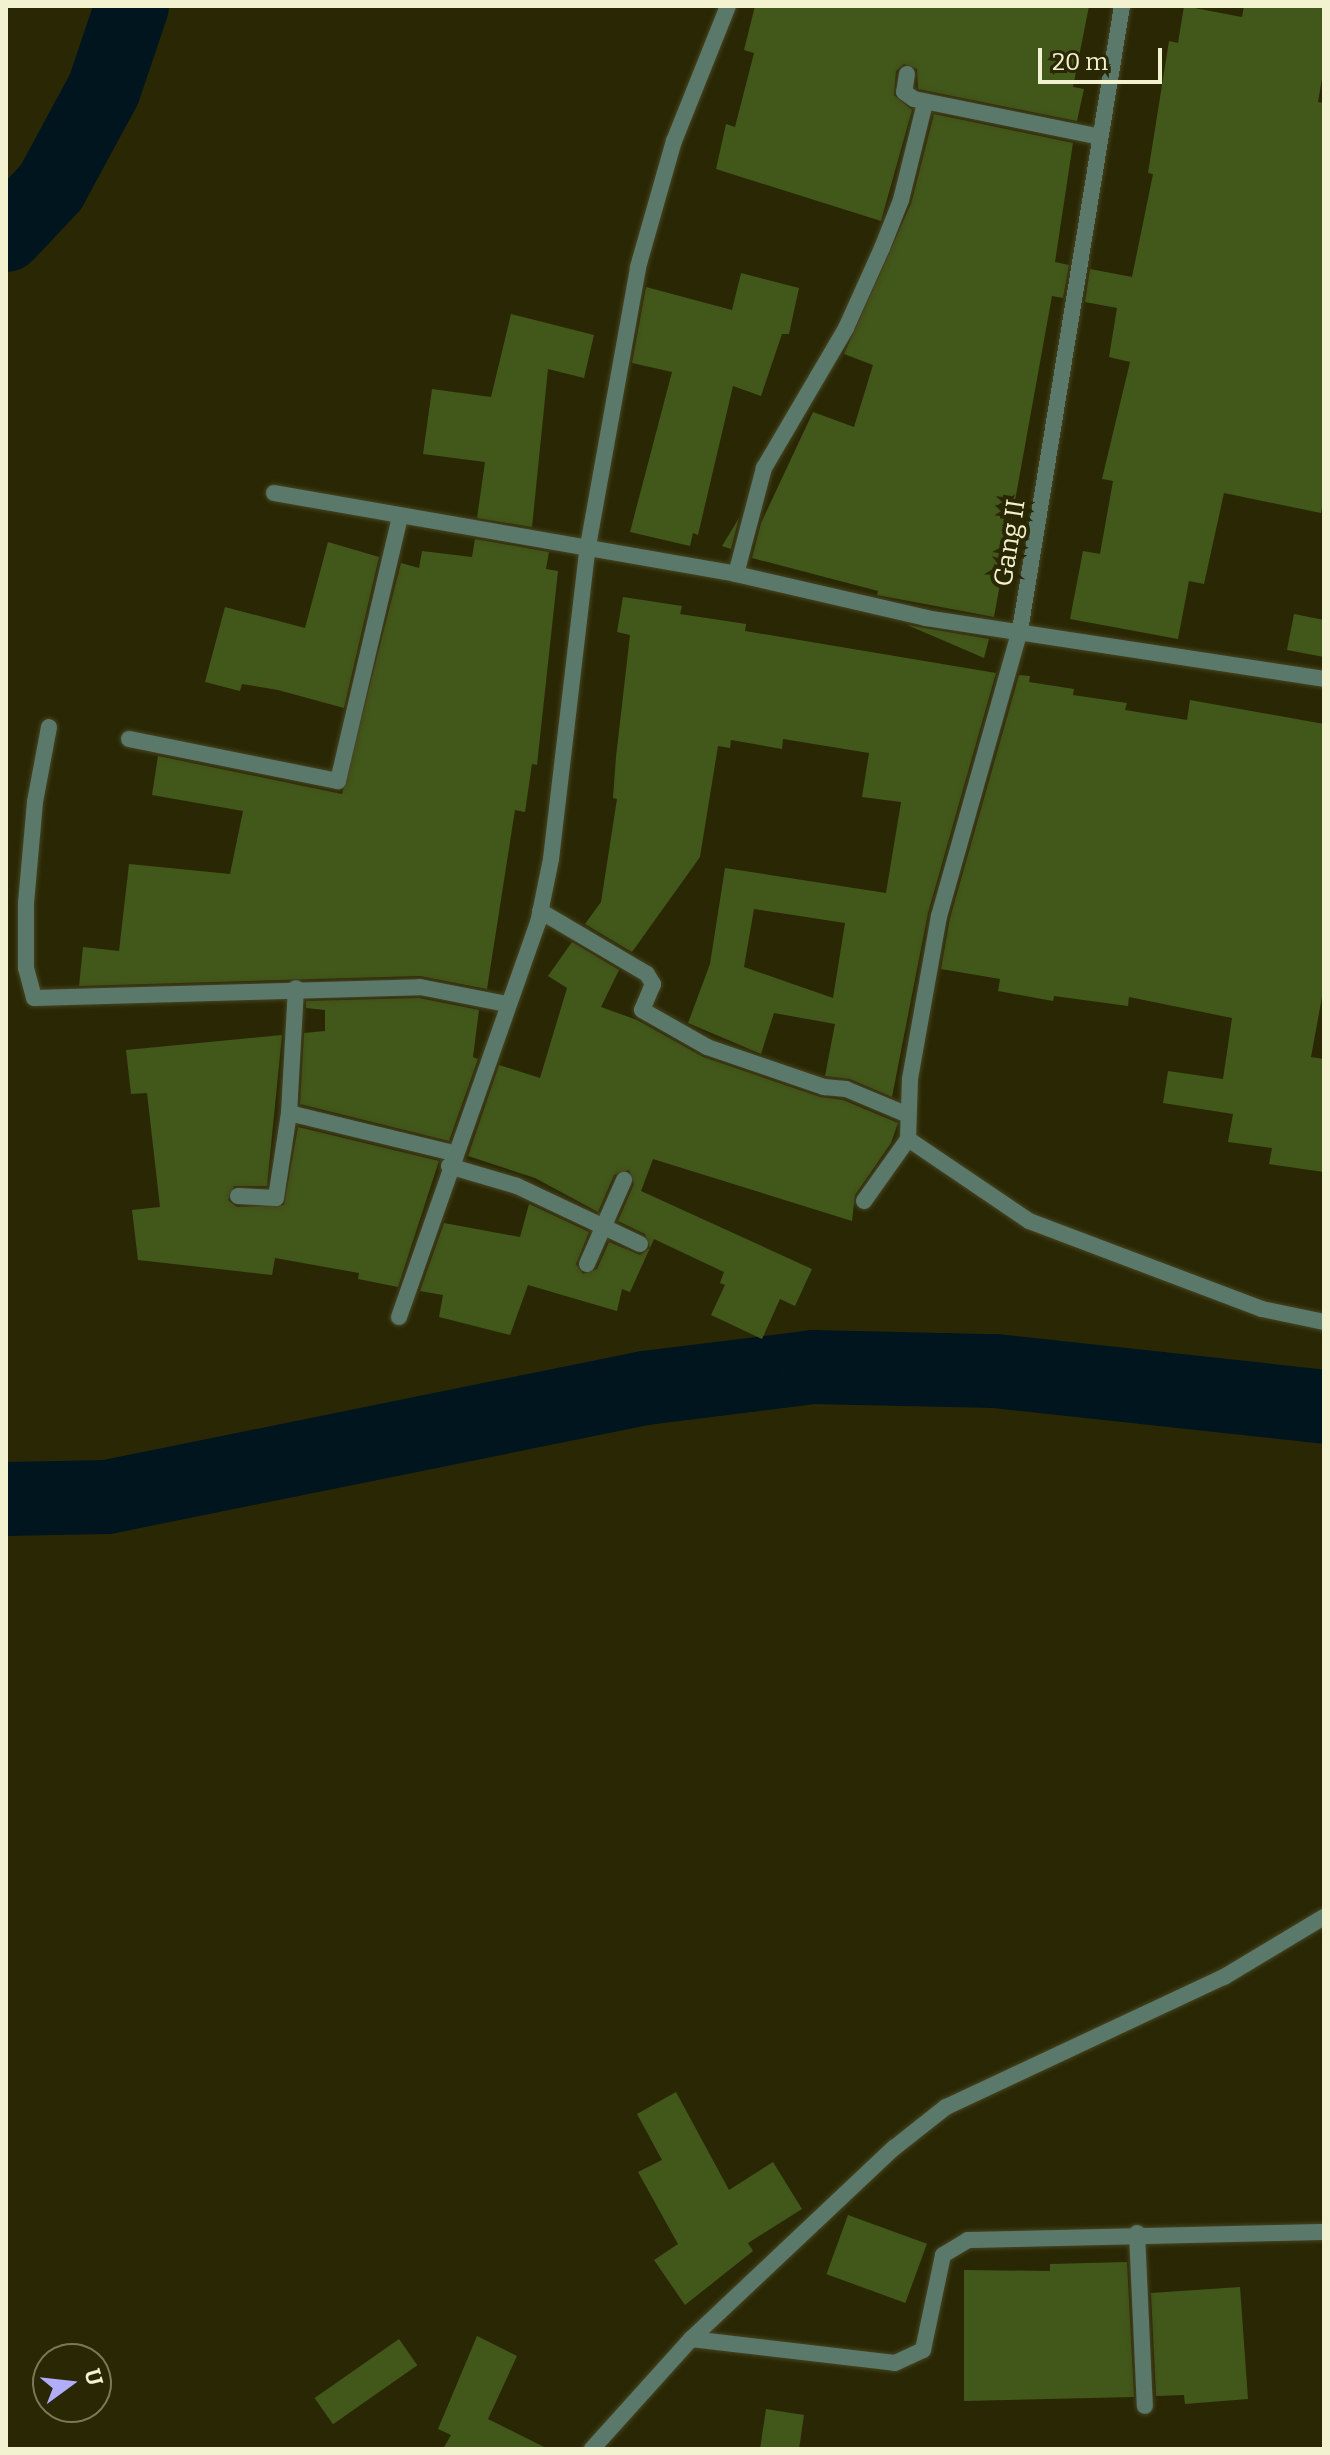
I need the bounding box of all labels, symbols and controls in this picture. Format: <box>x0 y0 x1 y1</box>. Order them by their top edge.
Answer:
scale bar <box>1042 32 1166 82</box>
text: 20 m <box>1052 48 1108 76</box>
street label: Gang II <box>988 497 1032 589</box>
north arrow <box>32 2343 112 2423</box>
text: U <box>79 2366 109 2389</box>

